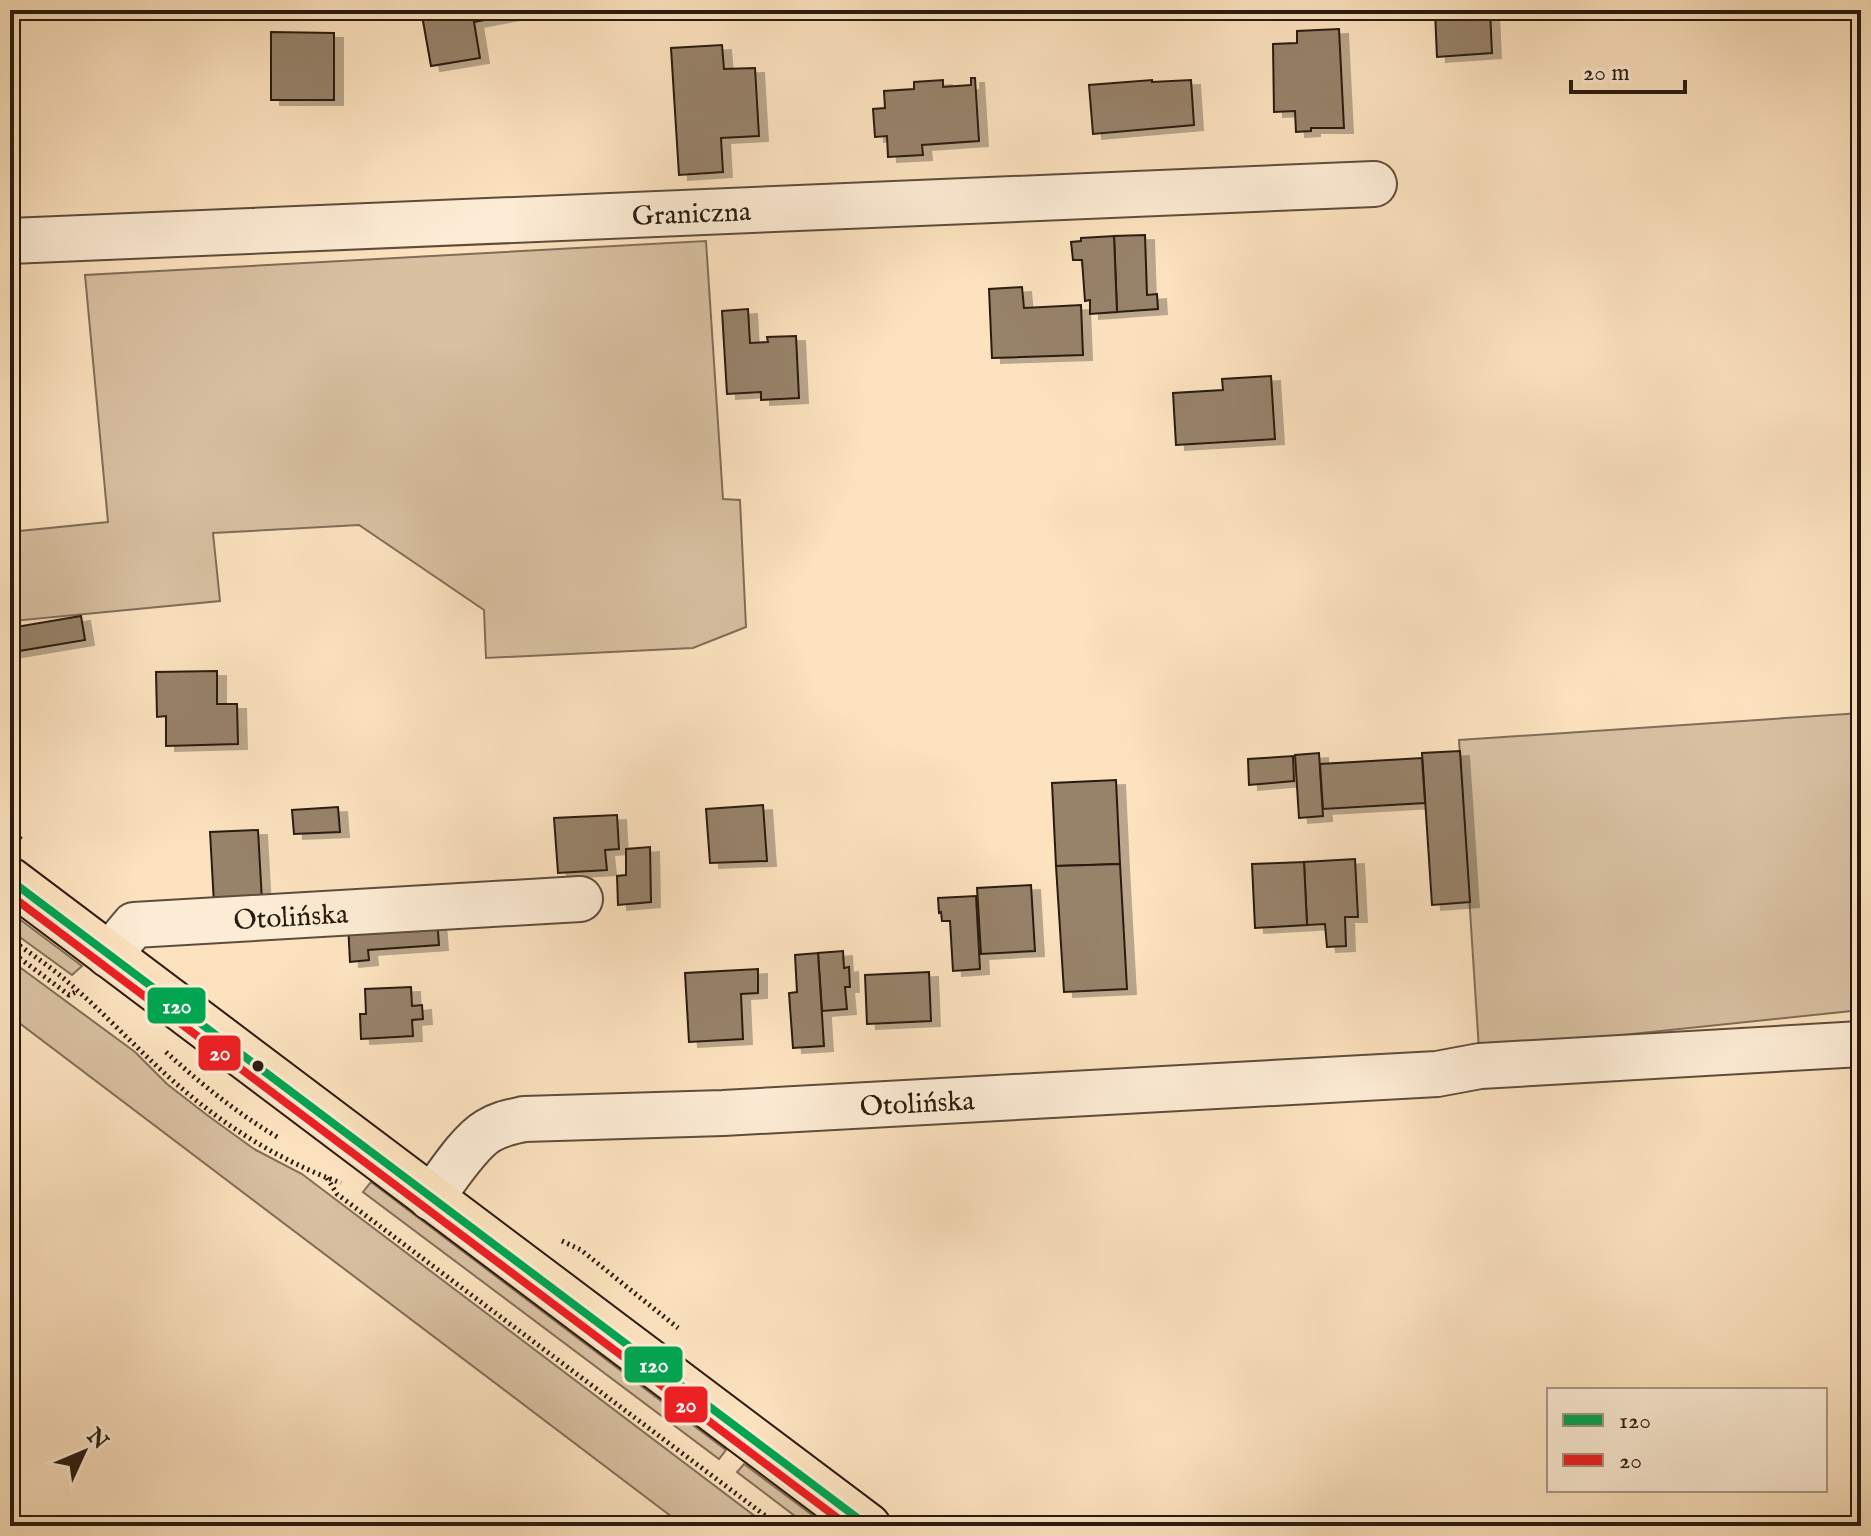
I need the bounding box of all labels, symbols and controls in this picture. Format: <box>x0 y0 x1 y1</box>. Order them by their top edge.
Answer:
scale bar <box>1571 44 1685 94</box>
text: 20 m <box>1583 58 1630 89</box>
street label: Graniczna <box>631 195 753 235</box>
street label: Otolińska <box>233 898 350 939</box>
line badge: 120 <box>146 986 207 1025</box>
text: 120 <box>162 993 192 1021</box>
line badge: 20 <box>197 1034 242 1072</box>
text: 20 <box>209 1040 231 1068</box>
unlabelled marker <box>250 1058 266 1074</box>
street label: Otolińska <box>859 1084 976 1125</box>
line badge: 120 <box>623 1345 684 1384</box>
text: 120 <box>639 1352 669 1380</box>
line badge: 20 <box>663 1385 709 1424</box>
legend <box>1547 1388 1827 1492</box>
text: 20 <box>675 1392 697 1420</box>
text: 120 <box>1619 1406 1651 1437</box>
north arrow <box>44 1412 124 1492</box>
text: N <box>80 1422 114 1456</box>
text: 20 <box>1619 1446 1642 1477</box>

